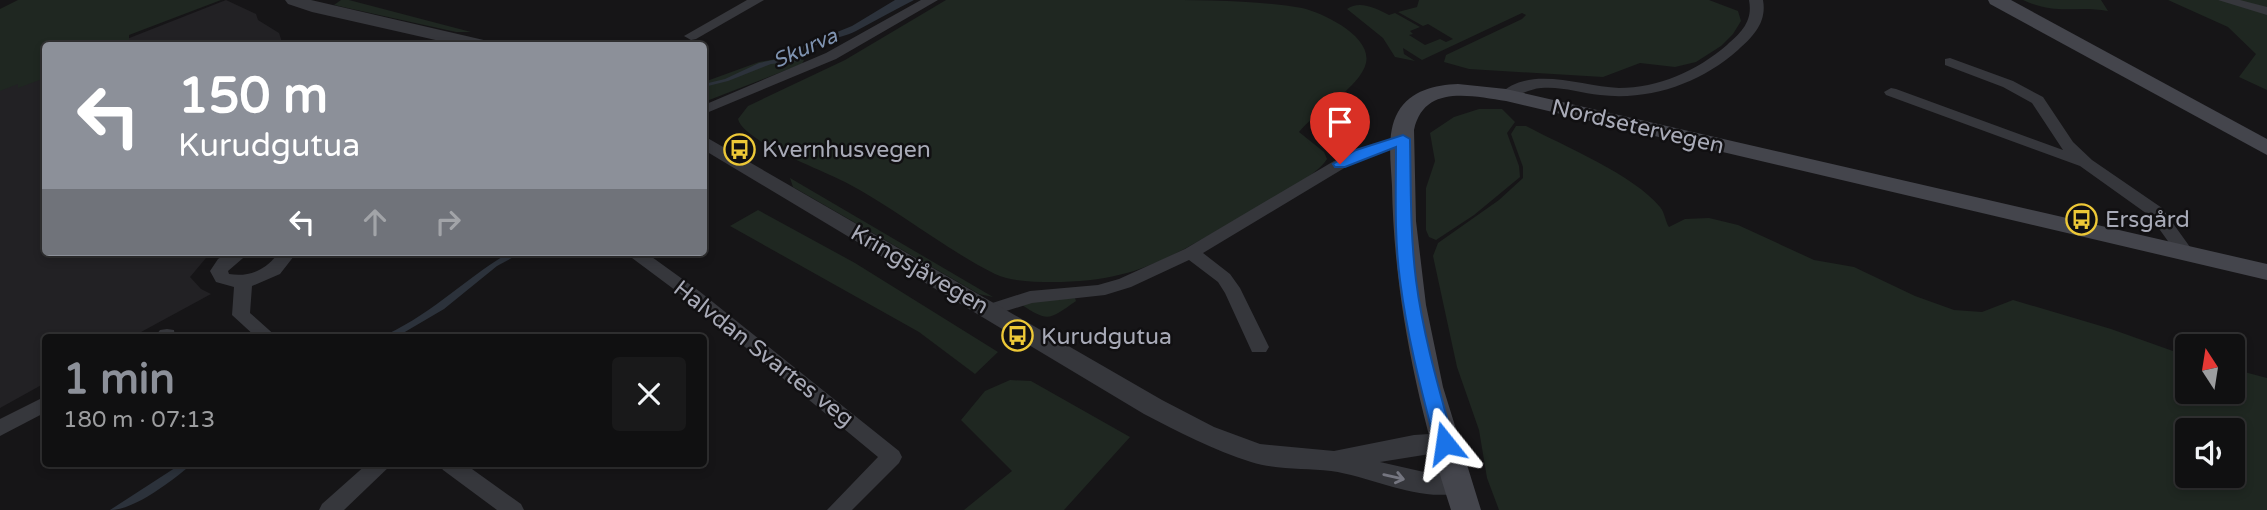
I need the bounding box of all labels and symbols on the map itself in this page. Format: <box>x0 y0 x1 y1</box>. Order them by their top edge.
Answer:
water label: Skurva <box>769 23 842 74</box>
pin <box>1310 92 1370 164</box>
street label: Nordsetervegen <box>1549 94 1727 160</box>
bus stop icon: Kvernhusvegen <box>722 132 756 166</box>
place label: Kvernhusvegen <box>762 136 931 164</box>
bus stop icon: Ersgård <box>2065 202 2099 236</box>
place label: Ersgård <box>2105 206 2190 234</box>
street label: Kringsjåvegen <box>846 219 993 321</box>
street label: Halvdan Svartes veg <box>668 275 859 433</box>
bus stop icon: Kurudgutua <box>1001 319 1035 353</box>
place label: Kurudgutua <box>1041 323 1172 351</box>
north arrow <box>2175 334 2245 404</box>
position arrow <box>1408 406 1482 480</box>
one-way arrow <box>1382 471 1405 484</box>

